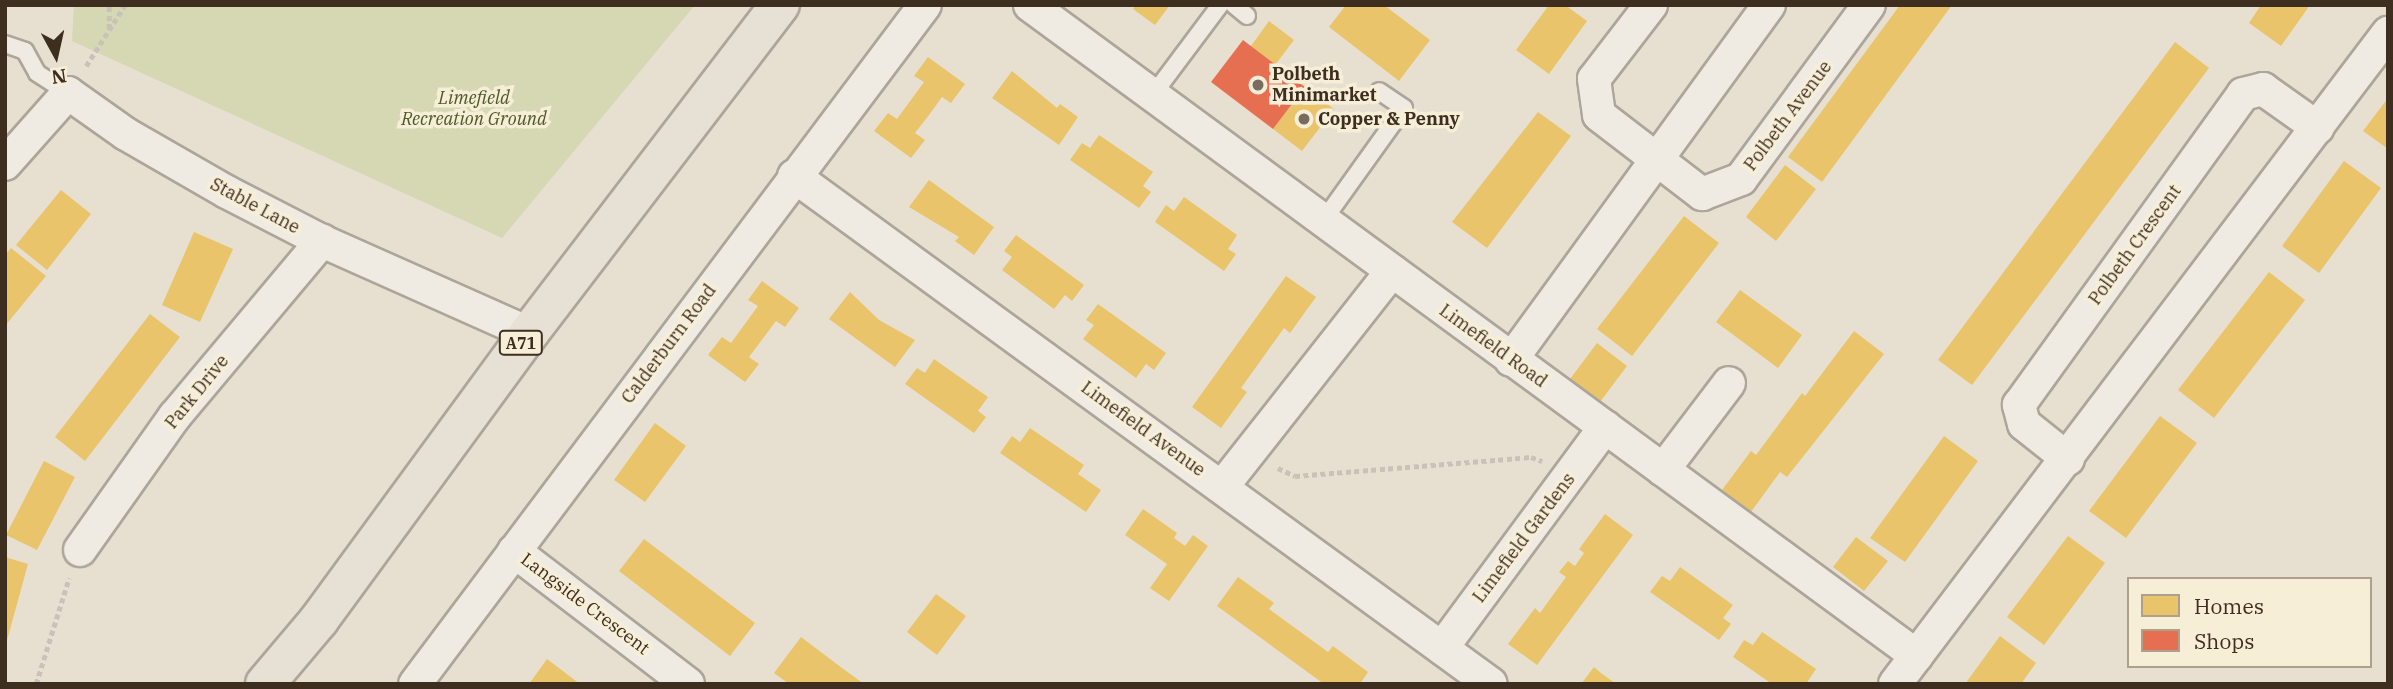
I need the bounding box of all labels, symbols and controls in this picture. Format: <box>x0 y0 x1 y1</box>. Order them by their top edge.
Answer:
north arrow <box>21 21 91 91</box>
street label: Polbeth Avenue <box>1740 57 1836 175</box>
text: N <box>50 64 68 90</box>
place label: Polbeth Minimarket <box>1272 64 1377 106</box>
marker: Polbeth Minimarket <box>1250 77 1266 93</box>
park label: Limefield Recreation Ground <box>401 88 547 130</box>
place label: Copper & Penny <box>1318 108 1460 130</box>
marker: Copper & Penny <box>1296 111 1312 127</box>
street label: Stable Lane <box>207 173 303 239</box>
street label: Polbeth Crescent <box>2084 181 2186 309</box>
street label: Calderburn Road <box>617 280 721 408</box>
street label: Limefield Road <box>1435 300 1551 392</box>
road number: A71 <box>498 330 544 356</box>
street label: Park Drive <box>161 351 233 433</box>
street label: Limefield Avenue <box>1077 377 1209 481</box>
street label: Limefield Gardens <box>1468 469 1580 607</box>
street label: Langside Crescent <box>516 549 654 659</box>
legend <box>2127 577 2372 668</box>
text: Homes <box>2194 592 2264 620</box>
text: Shops <box>2194 627 2254 655</box>

